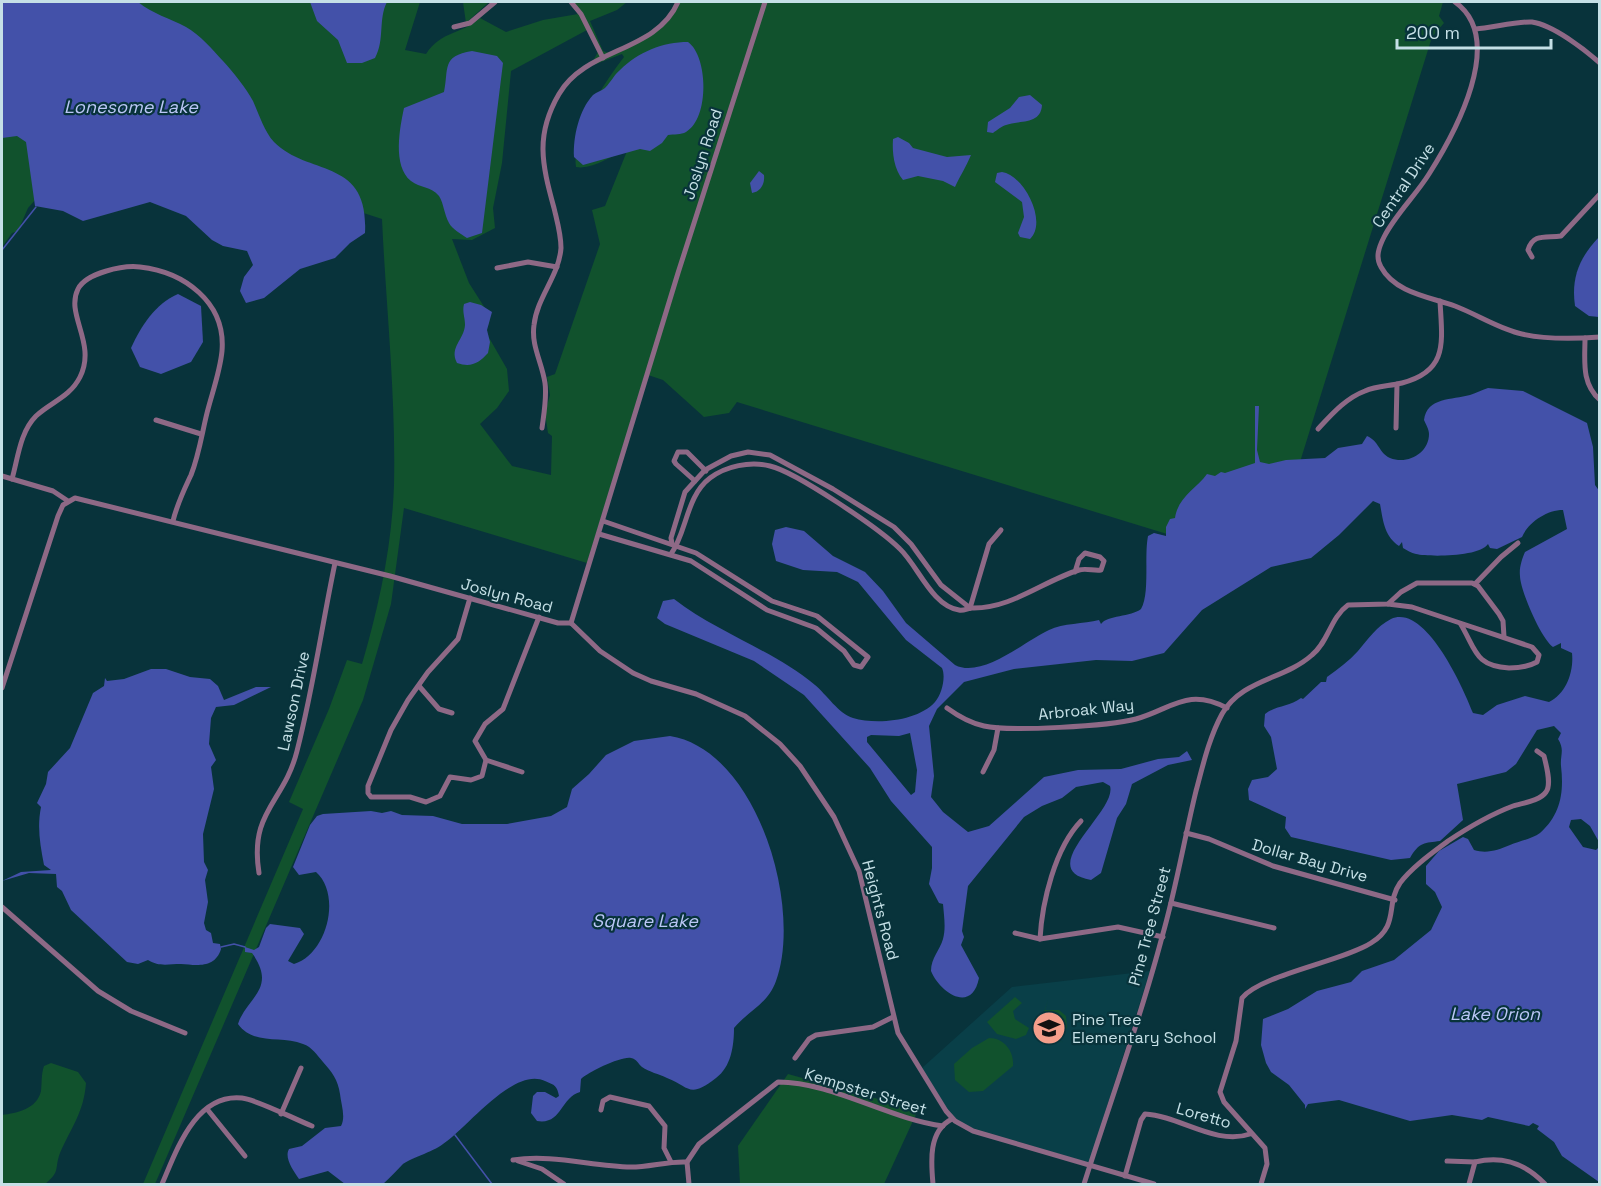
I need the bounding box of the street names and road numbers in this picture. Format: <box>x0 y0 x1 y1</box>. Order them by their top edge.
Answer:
street label: Joslyn Road <box>678 106 727 202</box>
street label: Central Drive <box>1367 139 1440 232</box>
street label: Joslyn Road <box>459 573 555 618</box>
street label: Lawson Drive <box>273 649 314 753</box>
street label: Arbroak Way <box>1037 694 1135 725</box>
street label: Dollar Bay Drive <box>1250 834 1370 887</box>
street label: Heights Road <box>857 858 904 963</box>
street label: Pine Tree Street <box>1124 864 1175 988</box>
street label: Kempster Street <box>802 1063 930 1120</box>
street label: Loretto <box>1174 1098 1234 1133</box>

